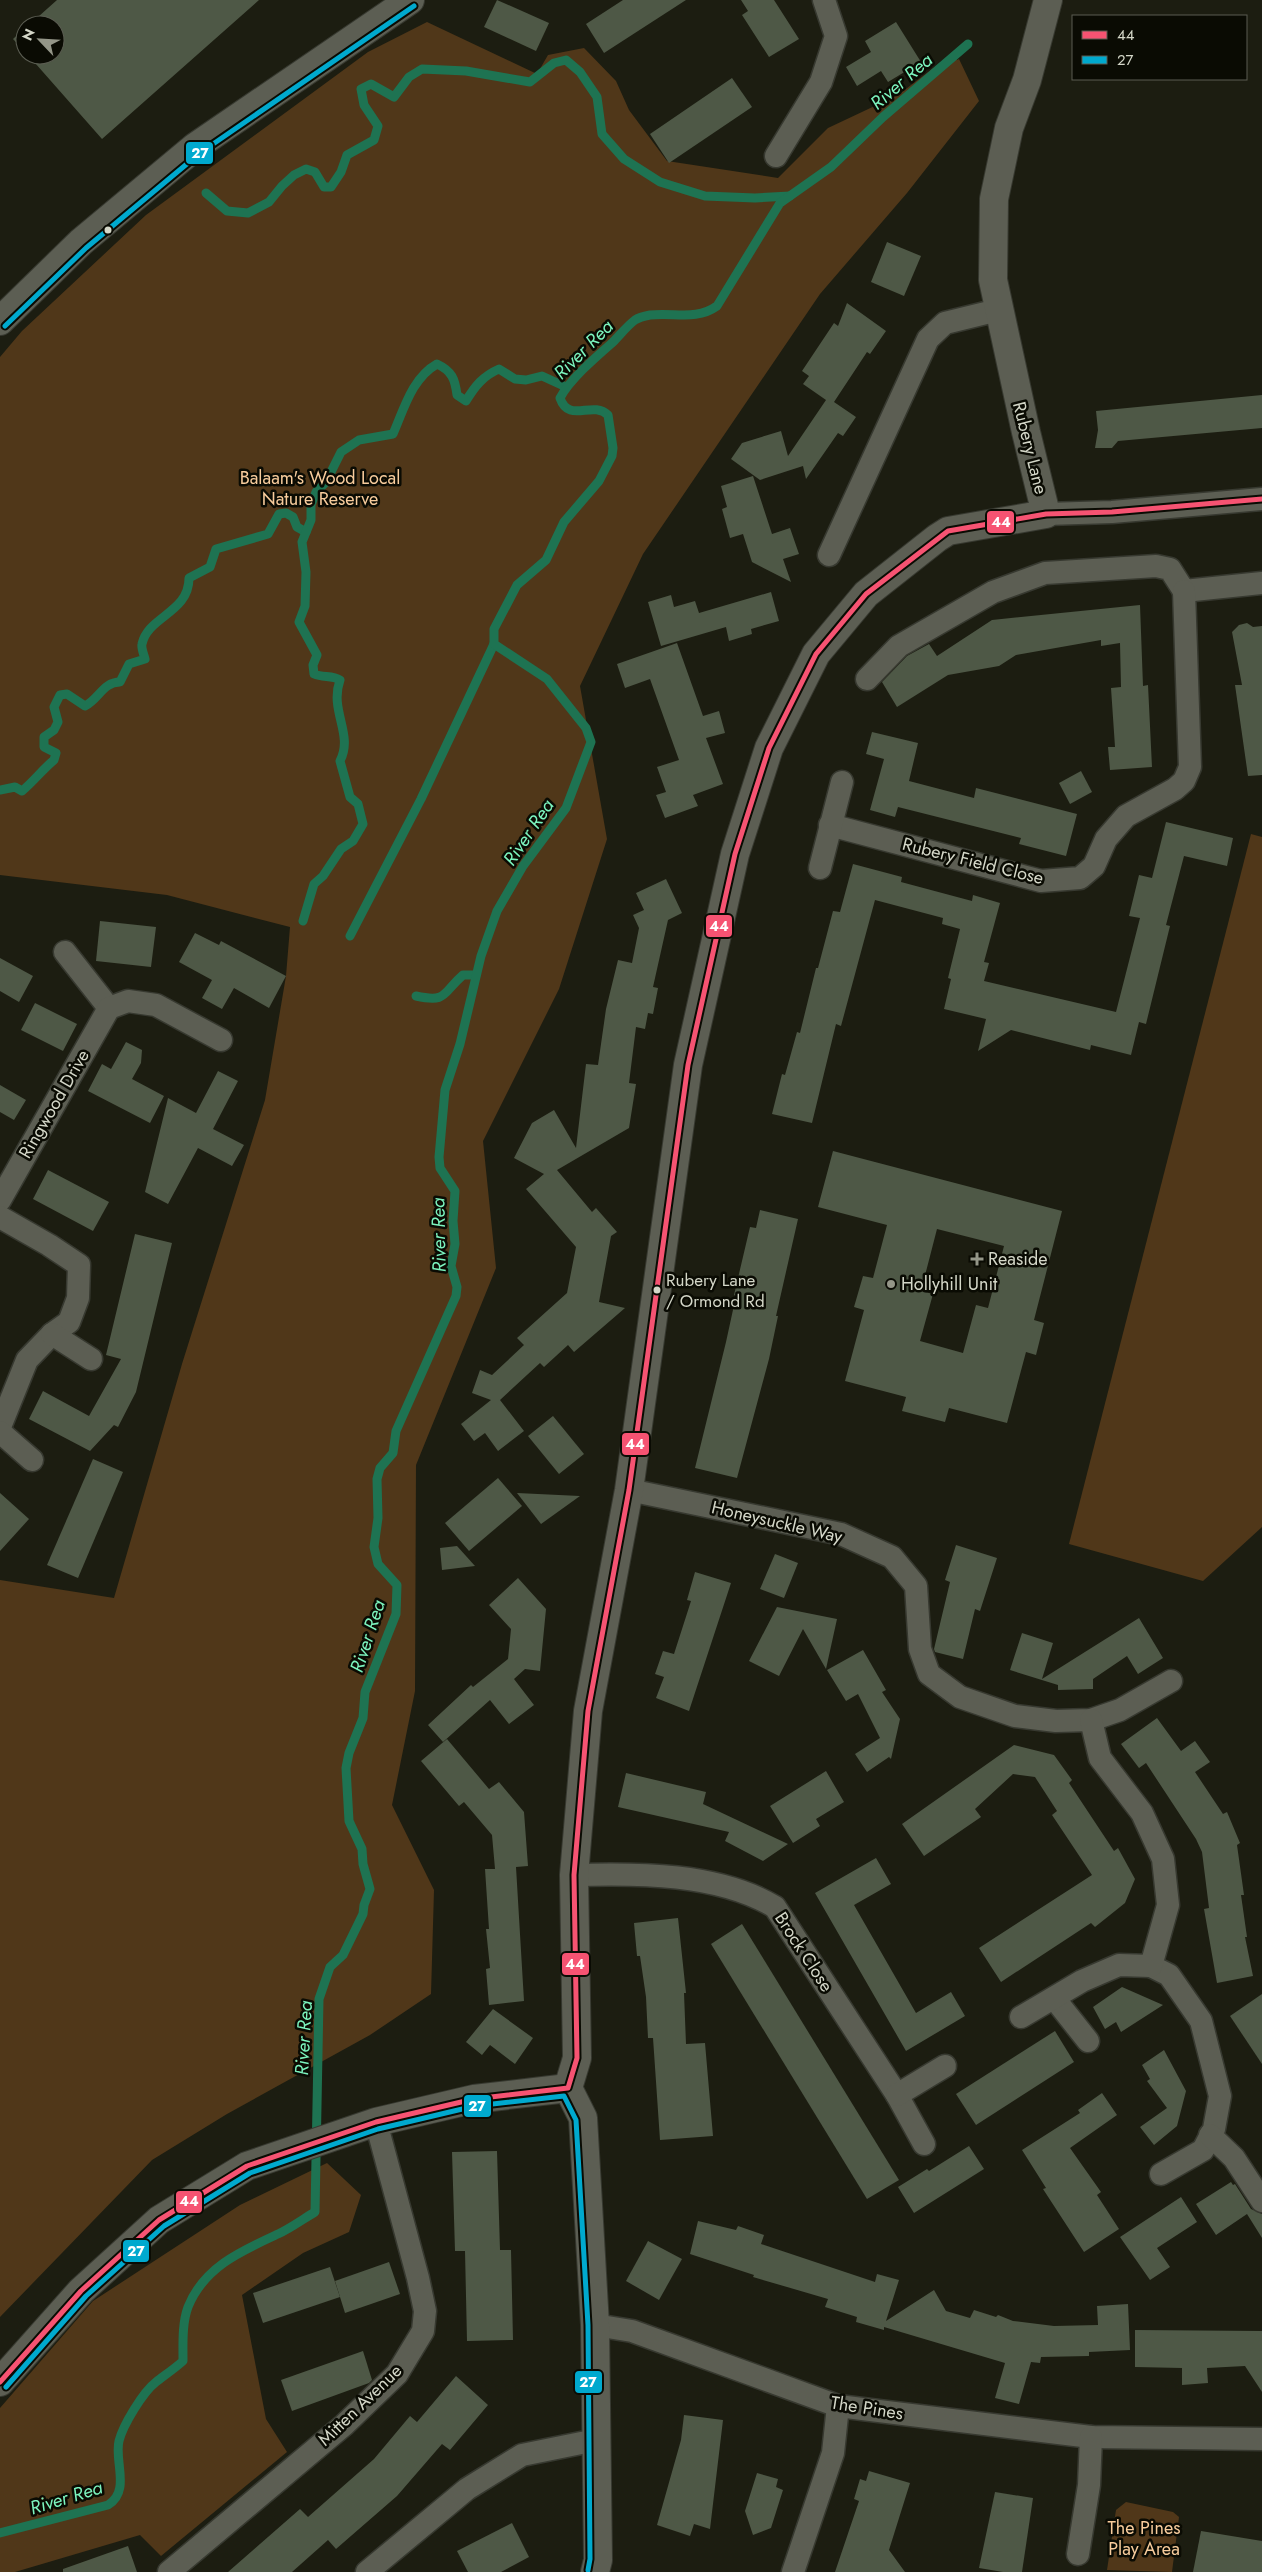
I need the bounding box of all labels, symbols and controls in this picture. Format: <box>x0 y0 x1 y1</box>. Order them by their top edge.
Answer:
north arrow <box>15 15 65 65</box>
legend <box>1072 15 1247 80</box>
text: 44 <box>1117 24 1135 46</box>
text: N <box>17 25 40 44</box>
water label: River Rea <box>864 46 939 116</box>
text: 27 <box>1117 49 1134 71</box>
line badge: 27 <box>185 141 214 165</box>
text: 27 <box>191 143 209 163</box>
unlabelled marker <box>103 225 113 235</box>
water label: River Rea <box>547 313 620 385</box>
street label: Rubery Lane <box>1006 399 1054 497</box>
park label: Balaam's Wood Local Nature Reserve <box>240 465 400 512</box>
line badge: 44 <box>986 510 1015 534</box>
text: 44 <box>991 512 1011 532</box>
water label: River Rea <box>496 793 561 871</box>
street label: Rubery Field Close <box>900 831 1046 891</box>
line badge: 44 <box>705 914 733 938</box>
text: 44 <box>709 916 729 936</box>
street label: Ringwood Drive <box>12 1045 96 1163</box>
water label: River Rea <box>424 1197 453 1273</box>
place label: Reaside <box>988 1246 1047 1272</box>
marker: Reaside <box>970 1252 984 1266</box>
place label: Rubery Lane / Ormond Rd <box>666 1268 765 1313</box>
place label: Hollyhill Unit <box>901 1271 998 1297</box>
marker: Hollyhill Unit <box>885 1278 897 1290</box>
marker: Rubery Lane / Ormond Rd <box>652 1285 662 1295</box>
line badge: 44 <box>621 1432 650 1456</box>
text: 44 <box>625 1434 645 1454</box>
street label: Honeysuckle Way <box>709 1494 845 1550</box>
water label: River Rea <box>343 1596 392 1676</box>
street label: Brock Close <box>768 1907 840 1997</box>
line badge: 44 <box>561 1952 590 1976</box>
text: 44 <box>565 1954 585 1974</box>
water label: River Rea <box>288 1999 319 2076</box>
line badge: 27 <box>463 2094 492 2118</box>
text: 27 <box>468 2096 486 2116</box>
line badge: 44 <box>175 2190 203 2214</box>
text: 44 <box>179 2191 199 2211</box>
line badge: 27 <box>122 2239 150 2263</box>
text: 27 <box>127 2241 145 2261</box>
street label: Mitten Avenue <box>312 2358 408 2452</box>
line badge: 27 <box>574 2370 603 2394</box>
text: 27 <box>579 2372 597 2392</box>
street label: The Pines <box>829 2389 905 2427</box>
water label: River Rea <box>26 2473 106 2521</box>
park label: The Pines Play Area <box>1107 2515 1181 2562</box>

